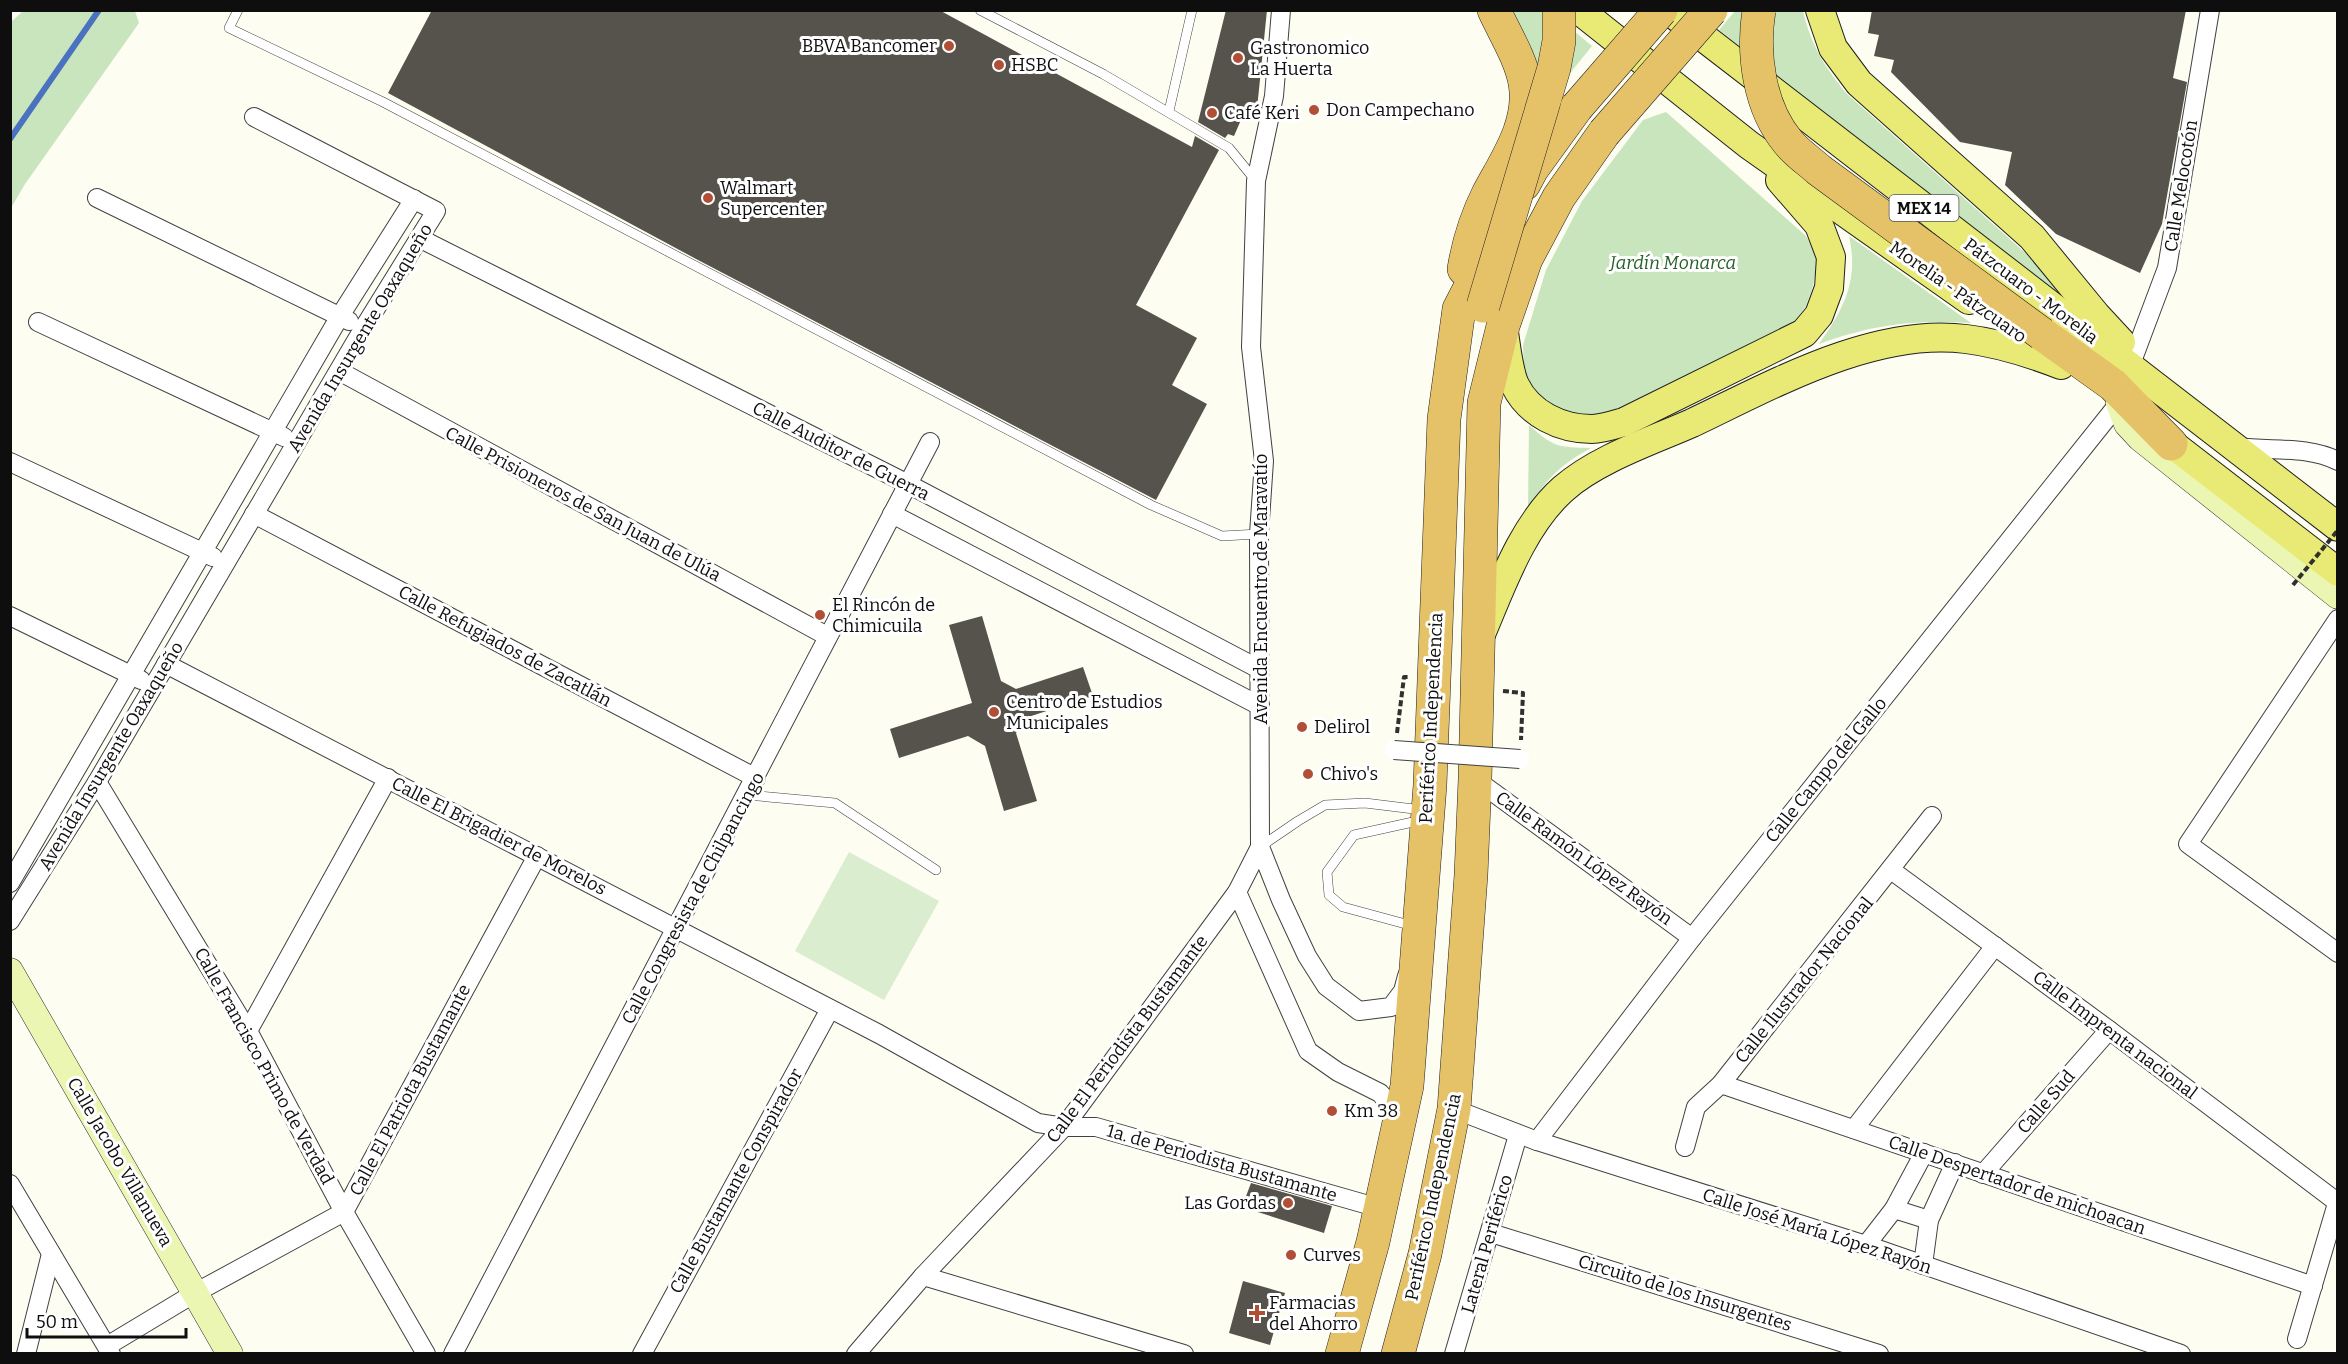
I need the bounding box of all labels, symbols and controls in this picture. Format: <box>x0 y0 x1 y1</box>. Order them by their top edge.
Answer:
place label: BBVA Bancomer <box>802 35 937 57</box>
place label: Gastronomico La Huerta <box>1250 37 1369 80</box>
marker: BBVA Bancomer <box>942 39 956 53</box>
marker: Gastronomico La Huerta <box>1231 51 1245 65</box>
place label: HSBC <box>1011 54 1058 76</box>
marker: HSBC <box>992 58 1006 72</box>
place label: Don Campechano <box>1326 99 1475 121</box>
place label: Café Keri <box>1224 102 1300 124</box>
marker: Don Campechano <box>1307 103 1321 117</box>
marker: Café Keri <box>1205 106 1219 120</box>
street label: Calle Melocotón <box>2160 118 2202 254</box>
place label: Walmart Supercenter <box>720 177 824 220</box>
marker: Walmart Supercenter <box>701 191 715 205</box>
road number: MEX 14 <box>1890 195 1958 221</box>
street label: Avenida Insurgente Oaxaqueño <box>283 220 437 456</box>
street label: Pátzcuaro - Morelia <box>1960 233 2103 349</box>
street label: Morelia - Pátzcuaro <box>1885 236 2031 348</box>
park label: Jardín Monarca <box>1608 252 1736 274</box>
street label: Calle Auditor de Guerra <box>749 397 933 505</box>
street label: Calle Prisioneros de San Juan de Ulúa <box>441 422 725 586</box>
street label: Avenida Encuentro de Maravatío <box>1250 454 1272 724</box>
street label: Calle Refugiados de Zacatlán <box>395 580 616 712</box>
place label: El Rincón de Chimicuila <box>832 594 935 637</box>
marker: El Rincón de Chimicuila <box>813 608 827 622</box>
street label: Periférico Independencia <box>1414 612 1448 824</box>
street label: Avenida Insurgente Oaxaqueño <box>34 638 188 874</box>
place label: Centro de Estudios Municipales <box>1006 691 1163 734</box>
street label: Calle Campo del Gallo <box>1761 693 1891 847</box>
marker: Centro de Estudios Municipales <box>987 705 1001 719</box>
place label: Delirol <box>1314 716 1370 738</box>
marker: Delirol <box>1295 720 1309 734</box>
place label: Chivo's <box>1320 763 1378 785</box>
marker: Chivo's <box>1301 767 1315 781</box>
street label: Calle Congresista de Chilpancingo <box>617 768 769 1028</box>
street label: Calle El Brigadier de Morelos <box>388 772 610 900</box>
street label: Calle Ramón López Rayón <box>1491 786 1677 930</box>
street label: Calle Ilustrador Nacional <box>1730 892 1878 1068</box>
street label: Calle El Periodista Bustamante <box>1042 931 1212 1147</box>
street label: Calle Francisco Primo de Verdad <box>190 944 339 1189</box>
street label: Calle Imprenta nacional <box>2028 966 2202 1104</box>
street label: Calle El Patriota Bustamante <box>345 980 475 1200</box>
street label: Calle Bustamante Conspirador <box>665 1065 807 1297</box>
street label: Calle Sud <box>2012 1065 2080 1138</box>
street label: Calle Jacobo Villanueva <box>62 1073 178 1251</box>
street label: Periférico Independencia <box>1400 1091 1466 1303</box>
place label: Km 38 <box>1344 1100 1398 1122</box>
marker: Km 38 <box>1325 1104 1339 1118</box>
street label: 1a. de Periodista Bustamante <box>1104 1120 1340 1206</box>
street label: Calle Despertador de michoacan <box>1886 1131 2149 1240</box>
street label: Lateral Periférico <box>1457 1172 1517 1316</box>
street label: Calle José María López Rayón <box>1700 1184 1935 1279</box>
place label: Las Gordas <box>1184 1192 1276 1214</box>
marker: Las Gordas <box>1281 1196 1295 1210</box>
place label: Curves <box>1303 1244 1361 1266</box>
marker: Curves <box>1284 1248 1298 1262</box>
street label: Circuito de los Insurgentes <box>1575 1250 1795 1336</box>
place label: Farmacias del Ahorro <box>1269 1292 1358 1335</box>
scale bar <box>27 1301 186 1339</box>
marker: Farmacias del Ahorro <box>1250 1306 1264 1320</box>
text: 50 m <box>36 1311 78 1333</box>

